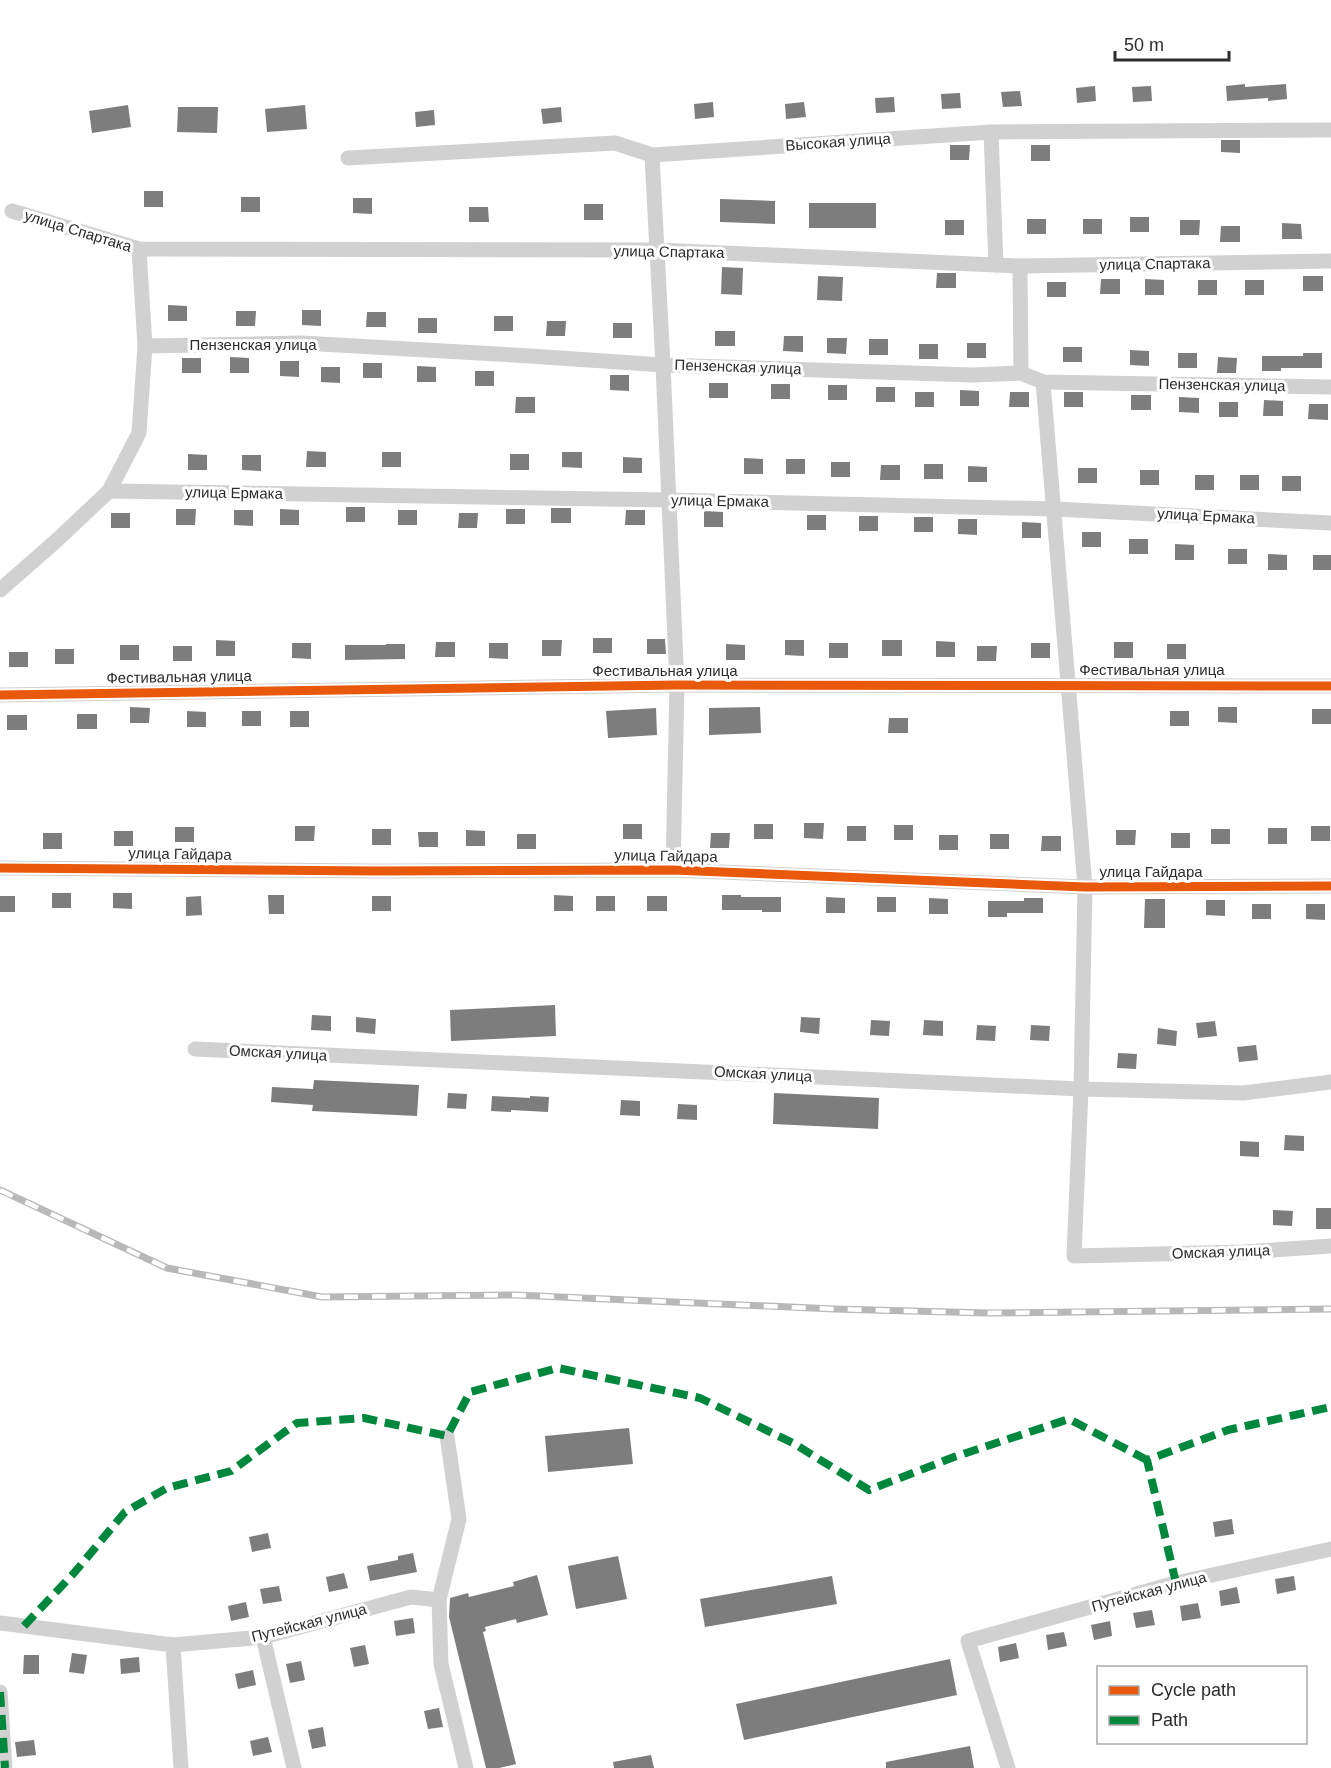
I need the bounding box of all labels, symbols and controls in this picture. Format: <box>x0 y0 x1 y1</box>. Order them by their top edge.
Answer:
scale bar <box>1115 24 1229 62</box>
text: 50 m <box>1124 35 1164 55</box>
street label: Высокая улица <box>785 129 892 154</box>
street label: улица Спартака <box>23 206 134 255</box>
street label: улица Спартака <box>613 242 725 261</box>
street label: улица Спартака <box>1099 254 1211 273</box>
street label: Пензенская улица <box>189 336 317 353</box>
street label: Пензенская улица <box>674 356 802 377</box>
street label: Пензенская улица <box>1158 375 1286 394</box>
street label: улица Ермака <box>185 483 284 502</box>
street label: улица Ермака <box>671 491 770 510</box>
street label: улица Ермака <box>1157 504 1256 527</box>
street label: Фестивальная улица <box>1079 661 1225 678</box>
street label: Фестивальная улица <box>592 662 738 679</box>
street label: Фестивальная улица <box>106 667 252 686</box>
street label: улица Гайдара <box>128 844 232 863</box>
street label: улица Гайдара <box>614 846 718 865</box>
street label: улица Гайдара <box>1099 863 1203 880</box>
street label: Омская улица <box>229 1041 328 1064</box>
street label: Омская улица <box>714 1062 813 1085</box>
street label: Омская улица <box>1172 1241 1271 1262</box>
street label: Путейская улица <box>1090 1568 1209 1615</box>
street label: Путейская улица <box>250 1600 369 1645</box>
legend <box>1097 1666 1307 1744</box>
text: Cycle path <box>1151 1680 1236 1700</box>
text: Path <box>1151 1710 1188 1730</box>

